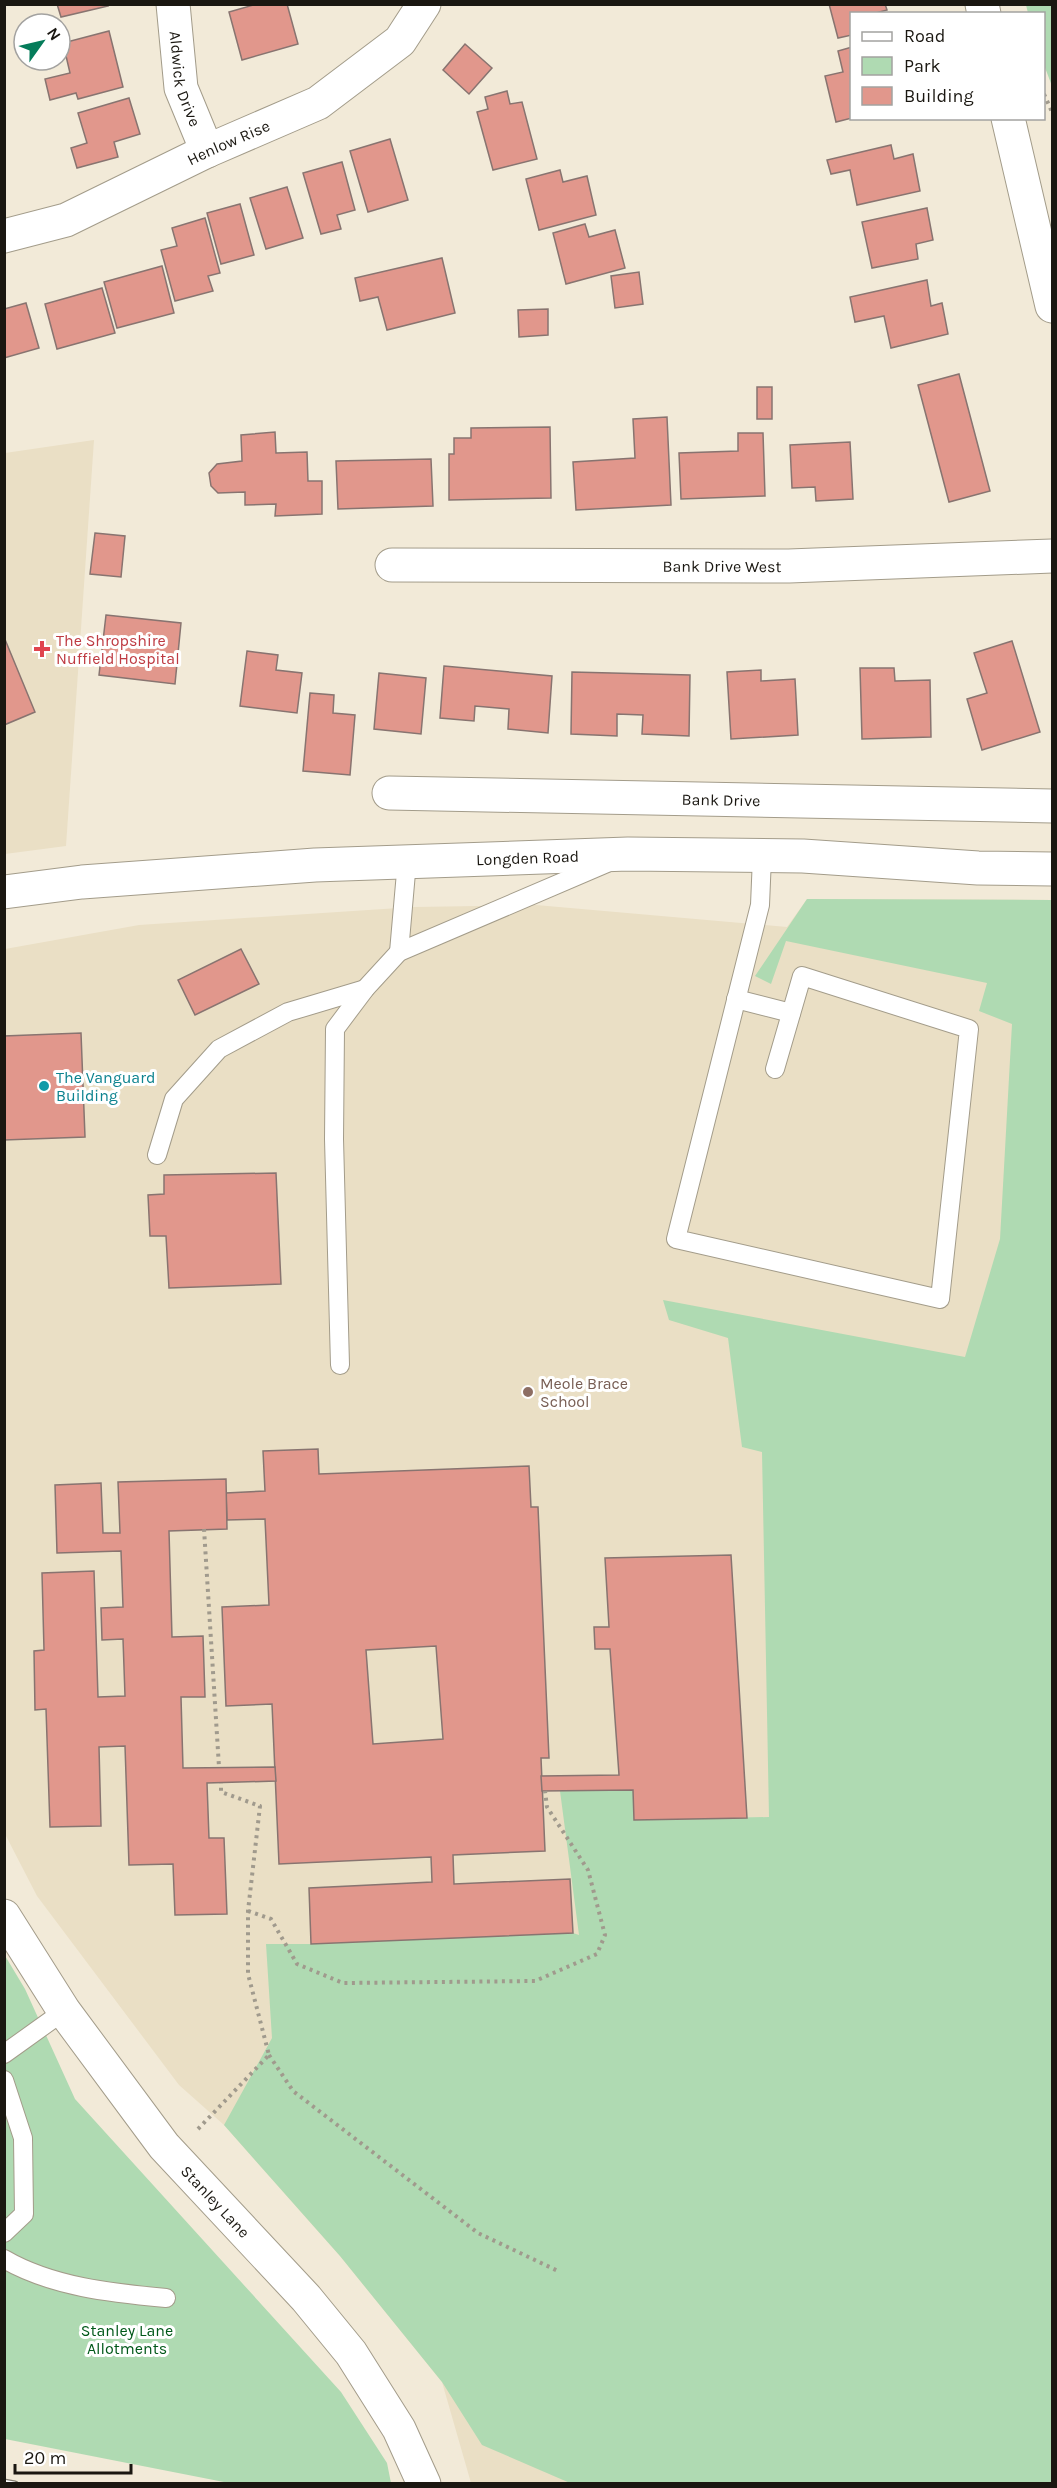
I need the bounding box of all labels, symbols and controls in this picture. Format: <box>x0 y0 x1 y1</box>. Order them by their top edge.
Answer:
north arrow <box>12 12 72 72</box>
legend <box>850 12 1045 120</box>
text: N <box>43 24 65 44</box>
text: Road <box>904 25 945 47</box>
street label: Aldwick Drive <box>166 30 205 129</box>
text: Park <box>904 55 941 77</box>
text: Building <box>904 85 974 107</box>
street label: Henlow Rise <box>184 116 272 169</box>
street label: Bank Drive West <box>662 556 781 575</box>
place label: The Shropshire Nuffield Hospital <box>56 631 180 668</box>
marker: The Shropshire Nuffield Hospital <box>33 640 51 658</box>
street label: Bank Drive <box>681 789 760 810</box>
street label: Longden Road <box>476 846 579 869</box>
place label: The Vanguard Building <box>56 1068 155 1105</box>
marker: The Vanguard Building <box>37 1079 51 1093</box>
place label: Meole Brace School <box>540 1374 628 1411</box>
marker: Meole Brace School <box>521 1385 535 1399</box>
street label: Stanley Lane <box>177 2161 254 2241</box>
park label: Stanley Lane Allotments <box>81 2321 173 2358</box>
scale bar <box>15 2437 130 2475</box>
text: 20 m <box>24 2447 66 2469</box>

